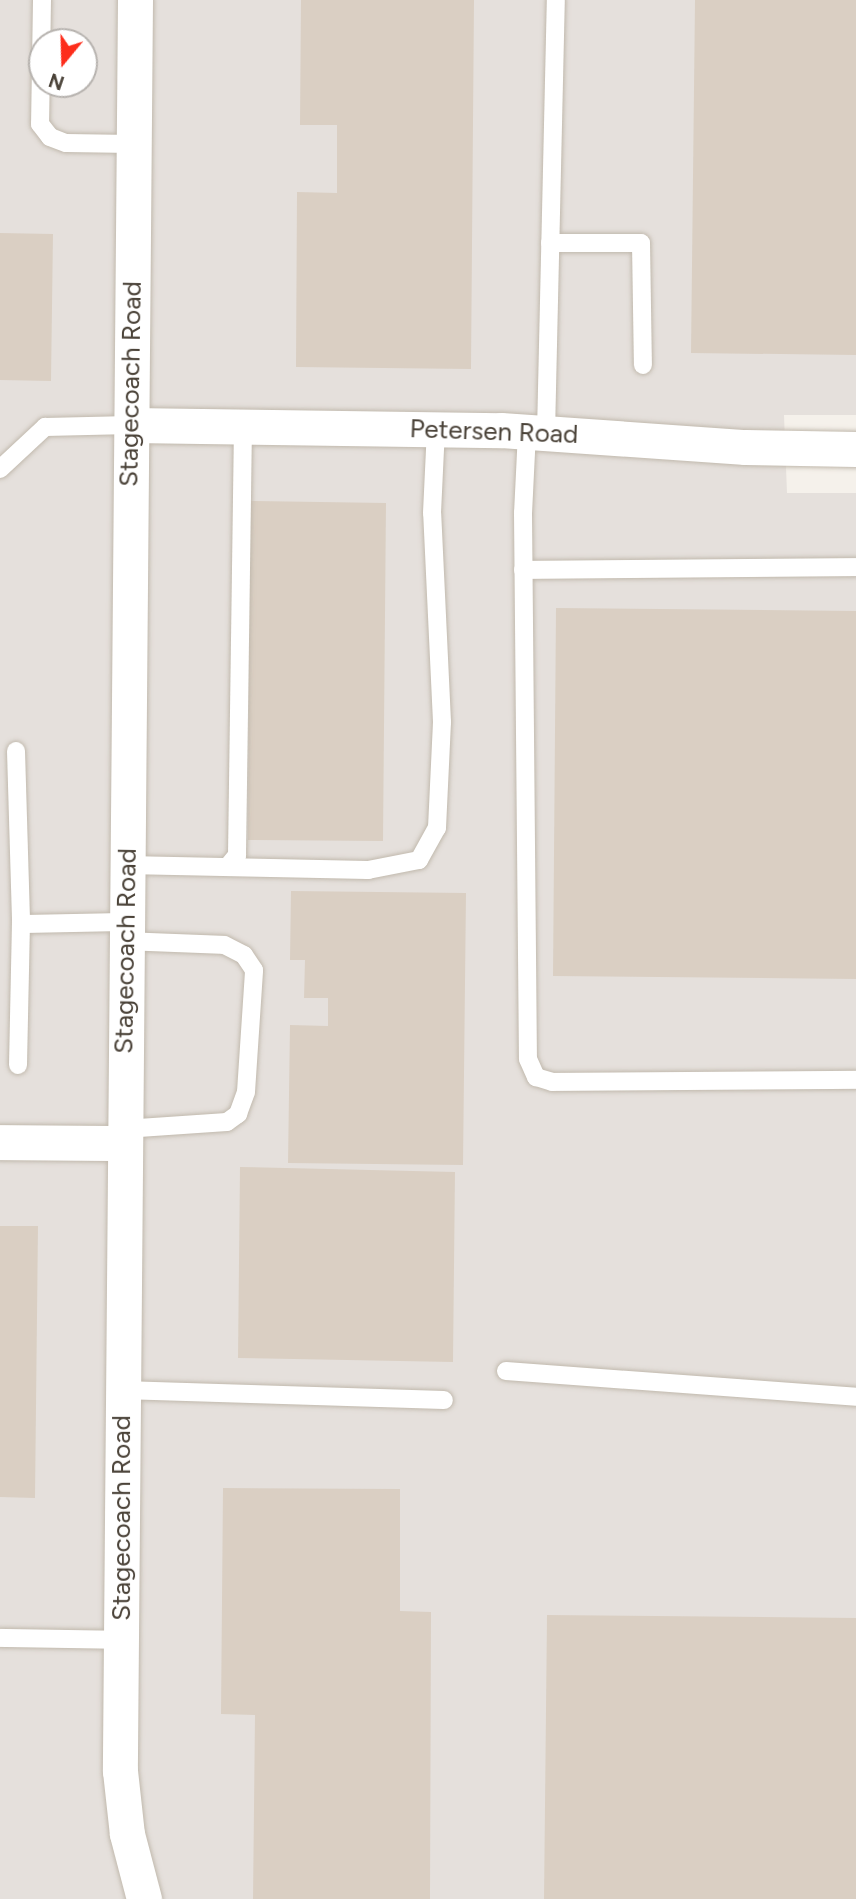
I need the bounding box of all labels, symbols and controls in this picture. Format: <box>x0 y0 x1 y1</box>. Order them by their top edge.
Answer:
north arrow <box>28 28 98 98</box>
text: N <box>46 68 67 95</box>
street label: Stagecoach Road <box>114 281 148 487</box>
street label: Petersen Road <box>409 413 579 451</box>
street label: Stagecoach Road <box>109 848 143 1054</box>
street label: Stagecoach Road <box>106 1415 138 1621</box>

